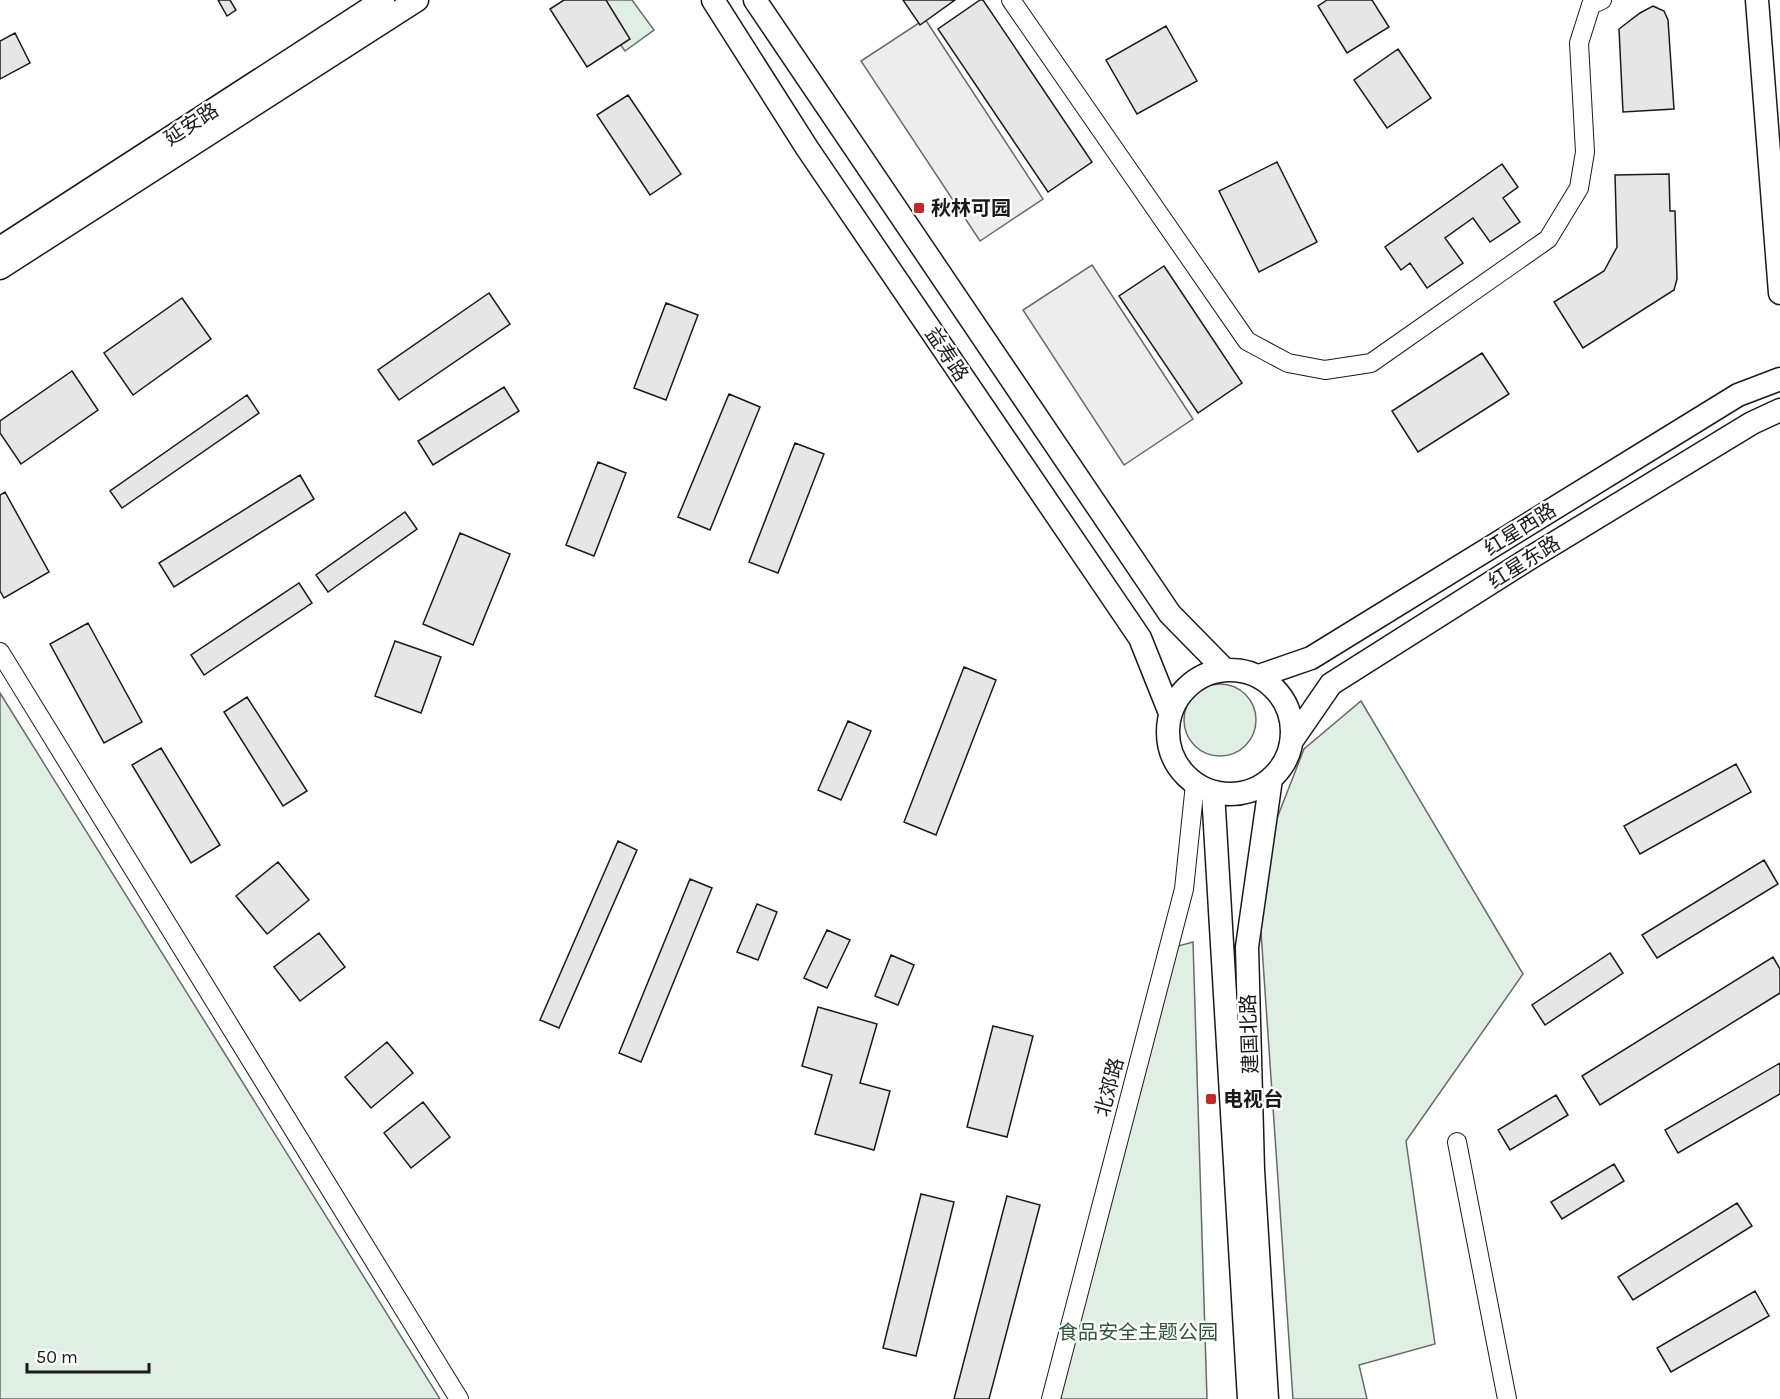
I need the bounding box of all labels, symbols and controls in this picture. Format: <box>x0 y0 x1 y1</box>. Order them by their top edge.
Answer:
street label: 延安路 <box>160 98 223 150</box>
place label: 秋林可园 <box>931 197 1011 220</box>
marker: 秋林可园 <box>912 201 926 215</box>
street label: 益寿路 <box>920 323 973 386</box>
street label: 红星西路 <box>1480 498 1560 560</box>
street label: 红星东路 <box>1484 531 1564 593</box>
street label: 建国北路 <box>1237 994 1262 1074</box>
street label: 北郊路 <box>1091 1055 1128 1119</box>
place label: 电视台 <box>1223 1088 1283 1111</box>
marker: 电视台 <box>1204 1092 1218 1106</box>
park label: 食品安全主题公园 <box>1058 1321 1218 1344</box>
scale bar <box>27 1336 148 1374</box>
text: 50 m <box>36 1346 78 1368</box>

